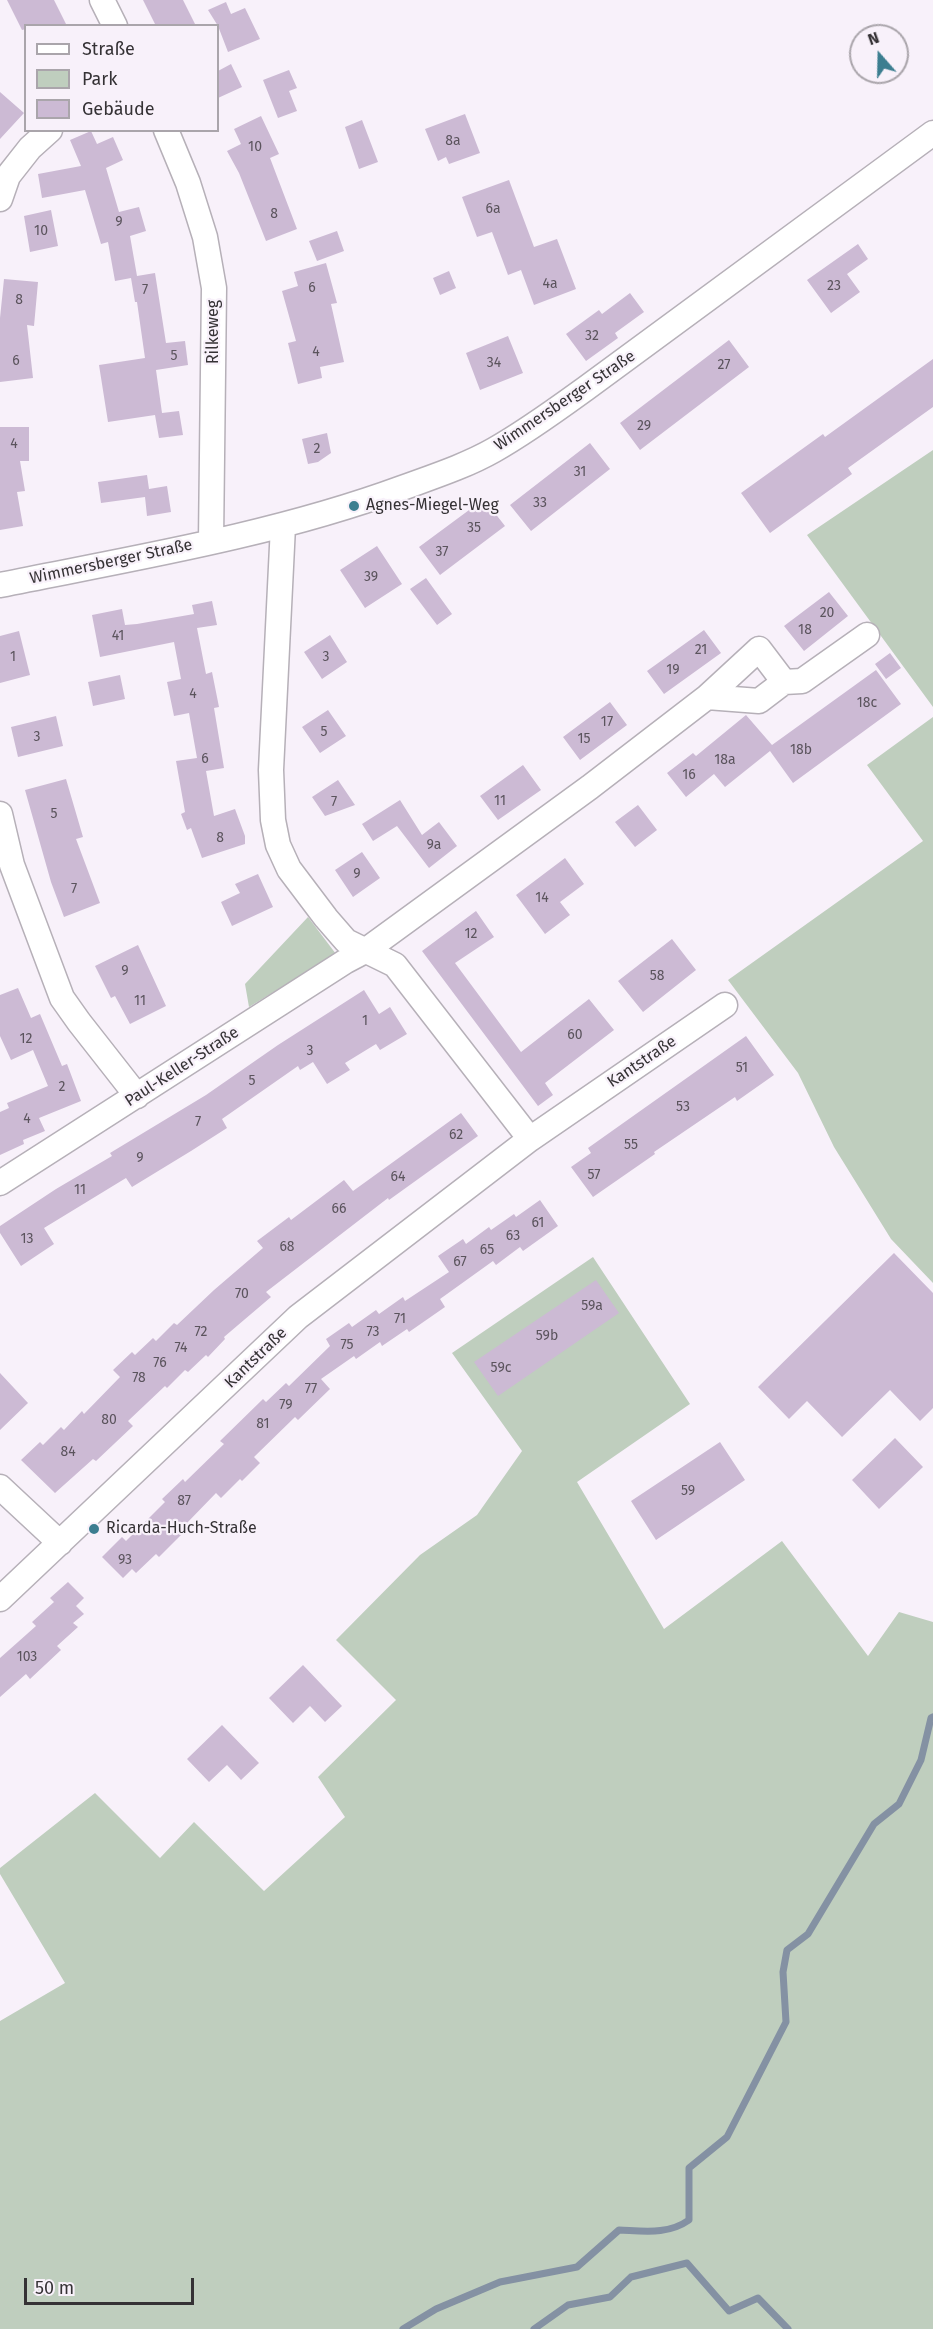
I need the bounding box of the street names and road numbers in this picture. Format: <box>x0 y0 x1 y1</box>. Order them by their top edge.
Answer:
street label: Rilkeweg <box>204 300 224 364</box>
street label: Wimmersberger Straße <box>491 347 639 455</box>
street label: Wimmersberger Straße <box>28 535 194 589</box>
street label: Paul-Keller-Straße <box>121 1023 243 1111</box>
street label: Kantstraße <box>604 1032 680 1092</box>
street label: Kantstraße <box>221 1324 291 1392</box>

